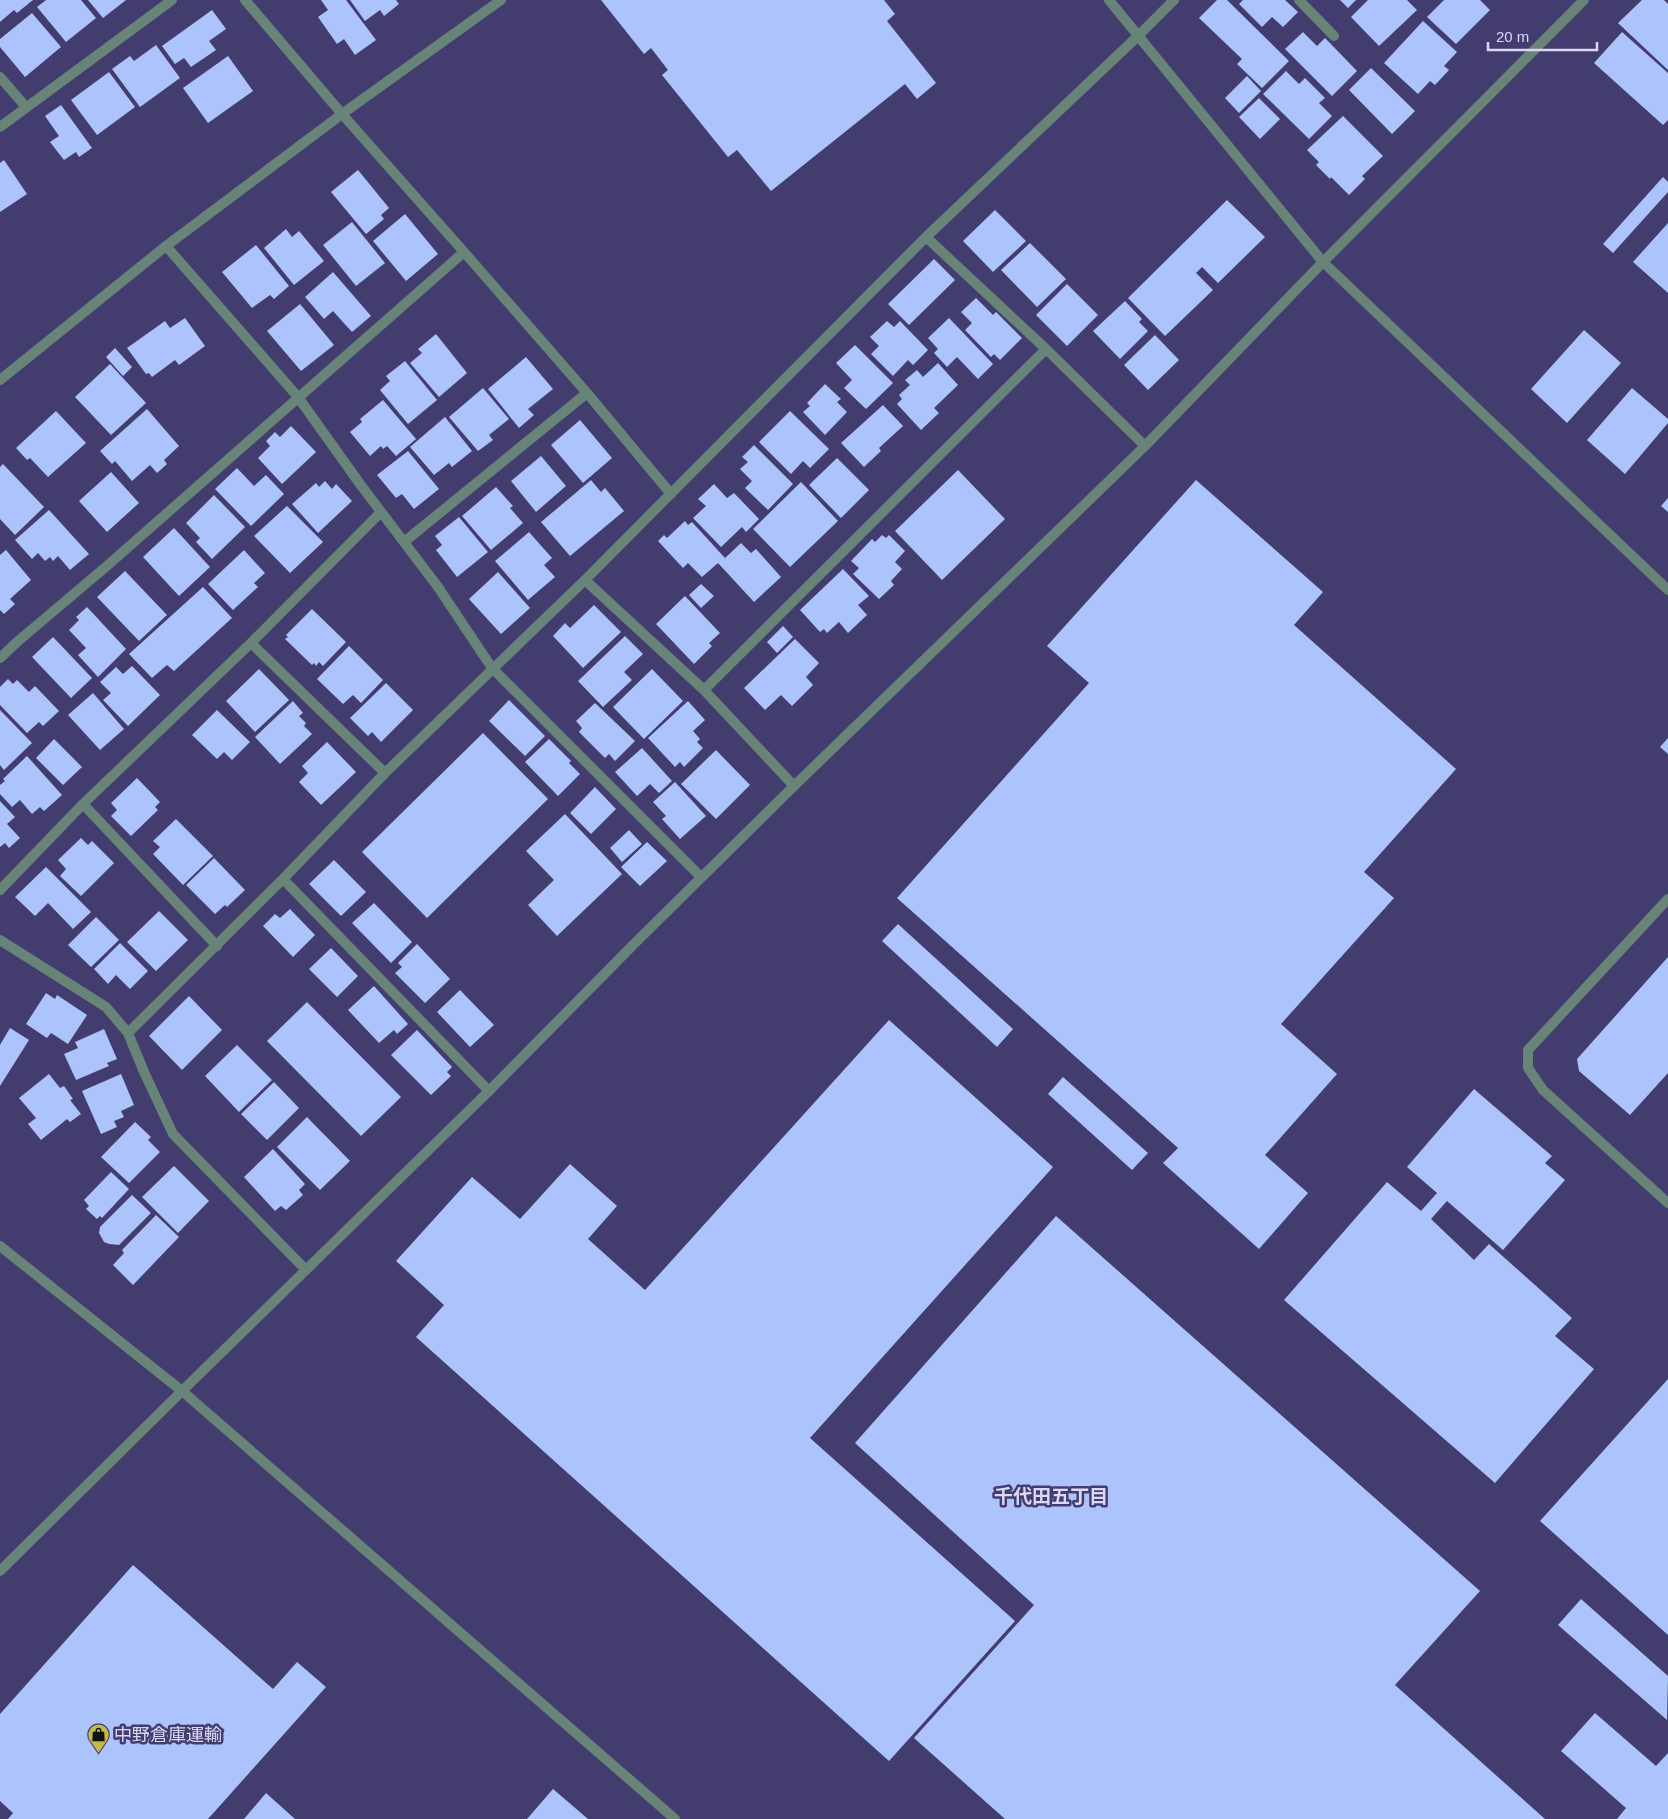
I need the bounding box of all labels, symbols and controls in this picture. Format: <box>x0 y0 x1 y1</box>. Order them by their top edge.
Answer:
scale bar <box>1488 20 1597 52</box>
text: 20 m <box>1496 28 1529 45</box>
district label: 千代田五丁目 <box>994 1486 1108 1507</box>
shop icon: 中野倉庫運輸 <box>86 1723 110 1754</box>
place label: 中野倉庫運輸 <box>114 1725 222 1745</box>

